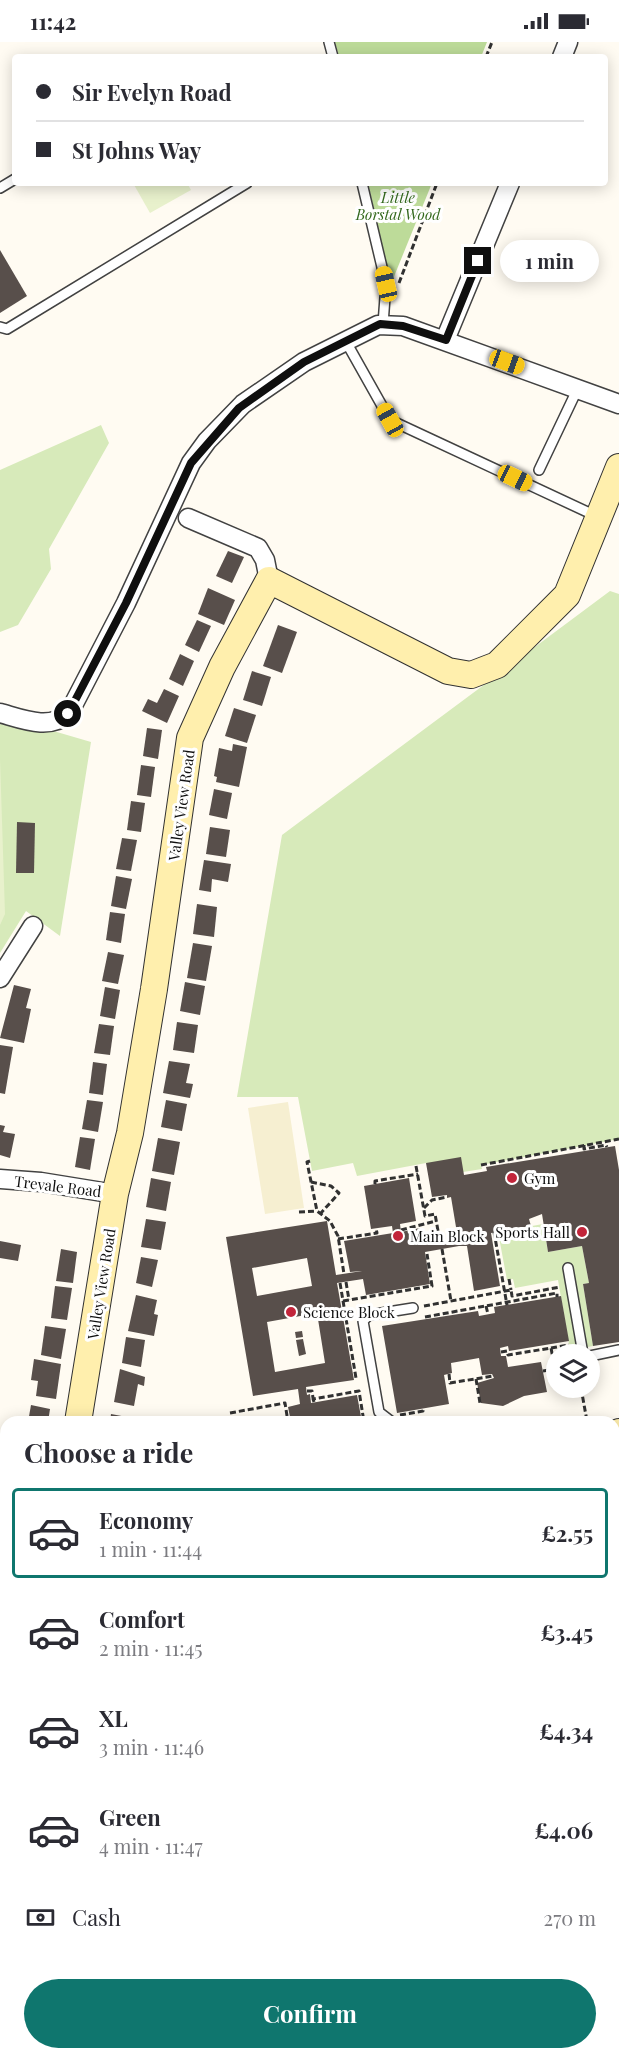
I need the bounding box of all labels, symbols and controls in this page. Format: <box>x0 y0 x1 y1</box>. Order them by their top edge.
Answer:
text: 11:42 <box>30 6 76 36</box>
text: Sir Evelyn Road <box>72 77 232 107</box>
text: St Johns Way <box>72 135 201 165</box>
park label: Little Borstal Wood <box>355 187 441 224</box>
callout: 1 min <box>499 240 598 282</box>
route end <box>464 247 491 274</box>
text: 1 min <box>525 247 574 274</box>
car <box>373 264 399 304</box>
car <box>487 347 527 377</box>
car <box>373 400 407 440</box>
car <box>495 462 535 494</box>
route start <box>54 700 81 727</box>
street label: Valley View Road <box>163 748 199 863</box>
place label: Gym <box>524 1168 556 1188</box>
street label: Trevale Road <box>13 1171 103 1201</box>
marker: Gym <box>505 1171 519 1185</box>
place label: Sports Hall <box>495 1222 570 1242</box>
marker: Sports Hall <box>575 1225 589 1239</box>
place label: Main Block <box>410 1226 485 1246</box>
street label: Valley View Road <box>82 1227 120 1342</box>
marker: Main Block <box>391 1229 405 1243</box>
place label: Science Block <box>303 1302 396 1322</box>
marker: Science Block <box>284 1305 298 1319</box>
map controls <box>546 1344 600 1398</box>
button: layers <box>546 1344 600 1398</box>
text: Choose a ride <box>24 1434 193 1470</box>
text: Economy <box>99 1505 193 1535</box>
icon: car <box>27 1506 81 1560</box>
text: £2.55 <box>541 1518 593 1548</box>
text: 1 min · 11:44 <box>99 1535 202 1562</box>
text: Comfort <box>99 1604 185 1634</box>
icon: car <box>27 1605 81 1659</box>
text: £3.45 <box>540 1617 593 1647</box>
text: 2 min · 11:45 <box>99 1634 203 1661</box>
text: XL <box>99 1703 128 1733</box>
icon: car <box>27 1704 81 1758</box>
text: £4.34 <box>539 1716 593 1746</box>
text: 3 min · 11:46 <box>99 1733 204 1760</box>
text: Green <box>99 1802 161 1832</box>
icon: car <box>27 1803 81 1857</box>
text: £4.06 <box>534 1815 593 1845</box>
text: 4 min · 11:47 <box>99 1832 203 1859</box>
icon: cash <box>24 1901 57 1934</box>
text: Cash <box>72 1902 121 1932</box>
text: 270 m <box>544 1904 596 1931</box>
button: Confirm <box>24 1979 596 2048</box>

